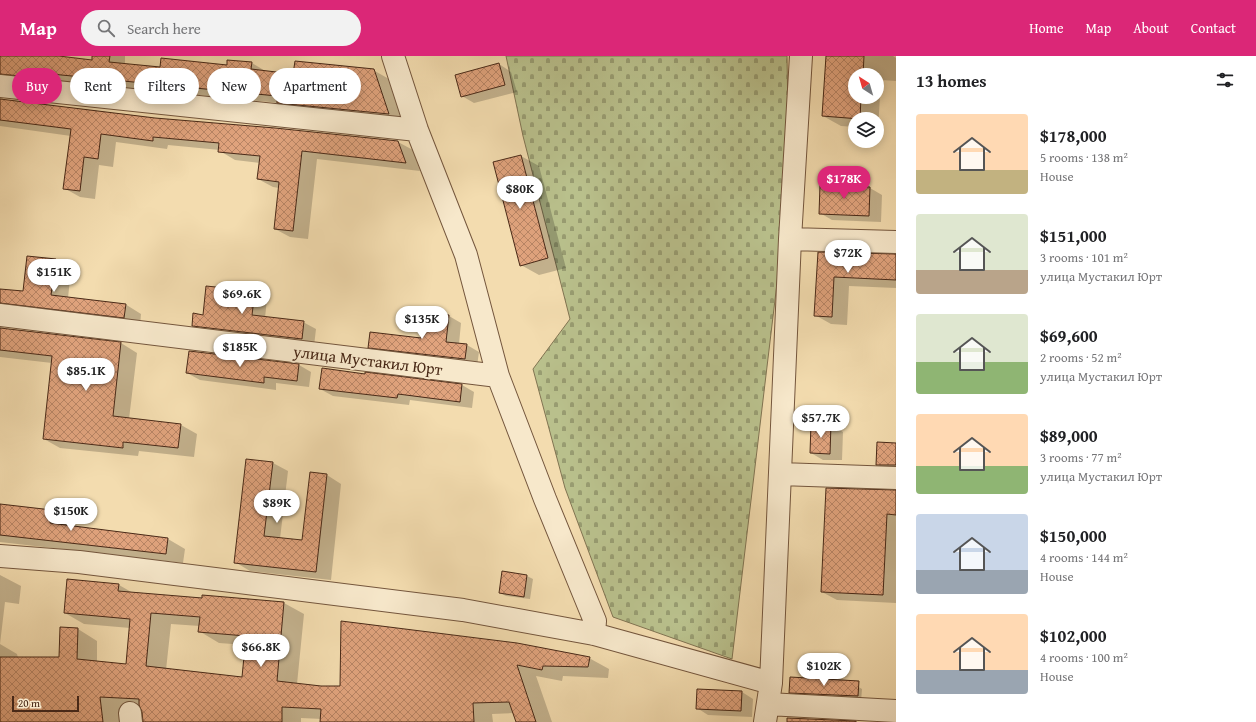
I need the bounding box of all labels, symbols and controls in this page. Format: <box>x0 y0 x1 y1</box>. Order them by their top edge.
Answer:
search box <box>81 10 361 46</box>
text: Map <box>20 14 57 42</box>
icon: search <box>95 17 117 39</box>
text: Search here <box>127 18 201 39</box>
text: Home <box>1029 18 1064 38</box>
text: Map <box>1086 18 1111 38</box>
text: About <box>1133 18 1169 38</box>
text: Contact <box>1191 18 1236 38</box>
chip: Buy <box>12 68 62 104</box>
chip: Rent <box>70 68 126 104</box>
chip: Filters <box>134 68 199 104</box>
chip: New <box>207 68 261 104</box>
chip: Apartment <box>269 68 361 104</box>
north arrow <box>848 68 884 104</box>
map controls <box>848 68 884 148</box>
text: 13 homes <box>916 68 987 93</box>
icon: filters <box>1214 69 1236 91</box>
button: layers <box>848 112 884 148</box>
text: $178,000 <box>1040 123 1106 148</box>
icon: home <box>948 130 996 178</box>
text: 5 rooms · 138 m² <box>1040 148 1128 167</box>
pin: $178K <box>816 166 872 200</box>
text: House <box>1040 167 1074 186</box>
text: $178K <box>826 169 862 188</box>
pin: $80K <box>496 176 544 210</box>
text: $80K <box>506 179 534 198</box>
text: $151,000 <box>1040 223 1106 248</box>
icon: home <box>948 230 996 278</box>
pin: $72K <box>824 240 872 274</box>
text: $72K <box>834 243 862 262</box>
text: 3 rooms · 101 m² <box>1040 248 1128 267</box>
pin: $151K <box>26 259 82 293</box>
text: $151K <box>36 262 72 281</box>
text: улица Мустакил Юрт <box>1040 267 1162 286</box>
pin: $69.6K <box>209 281 275 315</box>
text: $69.6K <box>223 284 261 303</box>
pin: $135K <box>394 306 450 340</box>
text: $135K <box>404 309 440 328</box>
text: $69,600 <box>1040 323 1098 348</box>
icon: home <box>948 330 996 378</box>
pin: $185K <box>212 334 268 368</box>
text: $185K <box>222 337 258 356</box>
street label: улица Мустакил Юрт <box>291 339 444 381</box>
text: 2 rooms · 52 m² <box>1040 348 1122 367</box>
pin: $85.1K <box>53 358 119 392</box>
text: $85.1K <box>67 361 105 380</box>
text: улица Мустакил Юрт <box>1040 367 1162 386</box>
pin: $57.7K <box>788 405 854 439</box>
text: $57.7K <box>802 408 840 427</box>
text: $89,000 <box>1040 423 1098 448</box>
icon: home <box>948 430 996 478</box>
text: 3 rooms · 77 m² <box>1040 448 1122 467</box>
text: улица Мустакил Юрт <box>1040 467 1162 486</box>
pin: $89K <box>253 490 301 524</box>
text: $89K <box>263 493 291 512</box>
pin: $150K <box>43 498 99 532</box>
text: $150K <box>53 501 89 520</box>
text: $150,000 <box>1040 523 1106 548</box>
icon: home <box>948 530 996 578</box>
text: 4 rooms · 144 m² <box>1040 548 1128 567</box>
text: House <box>1040 567 1074 586</box>
text: $102,000 <box>1040 623 1106 648</box>
icon: home <box>948 630 996 678</box>
pin: $66.8K <box>228 634 294 668</box>
text: $66.8K <box>242 637 280 656</box>
text: 4 rooms · 100 m² <box>1040 648 1128 667</box>
pin: $102K <box>796 653 852 687</box>
text: $102K <box>806 656 842 675</box>
text: House <box>1040 667 1074 686</box>
scale bar <box>12 694 79 713</box>
text: 20 m <box>18 695 40 711</box>

